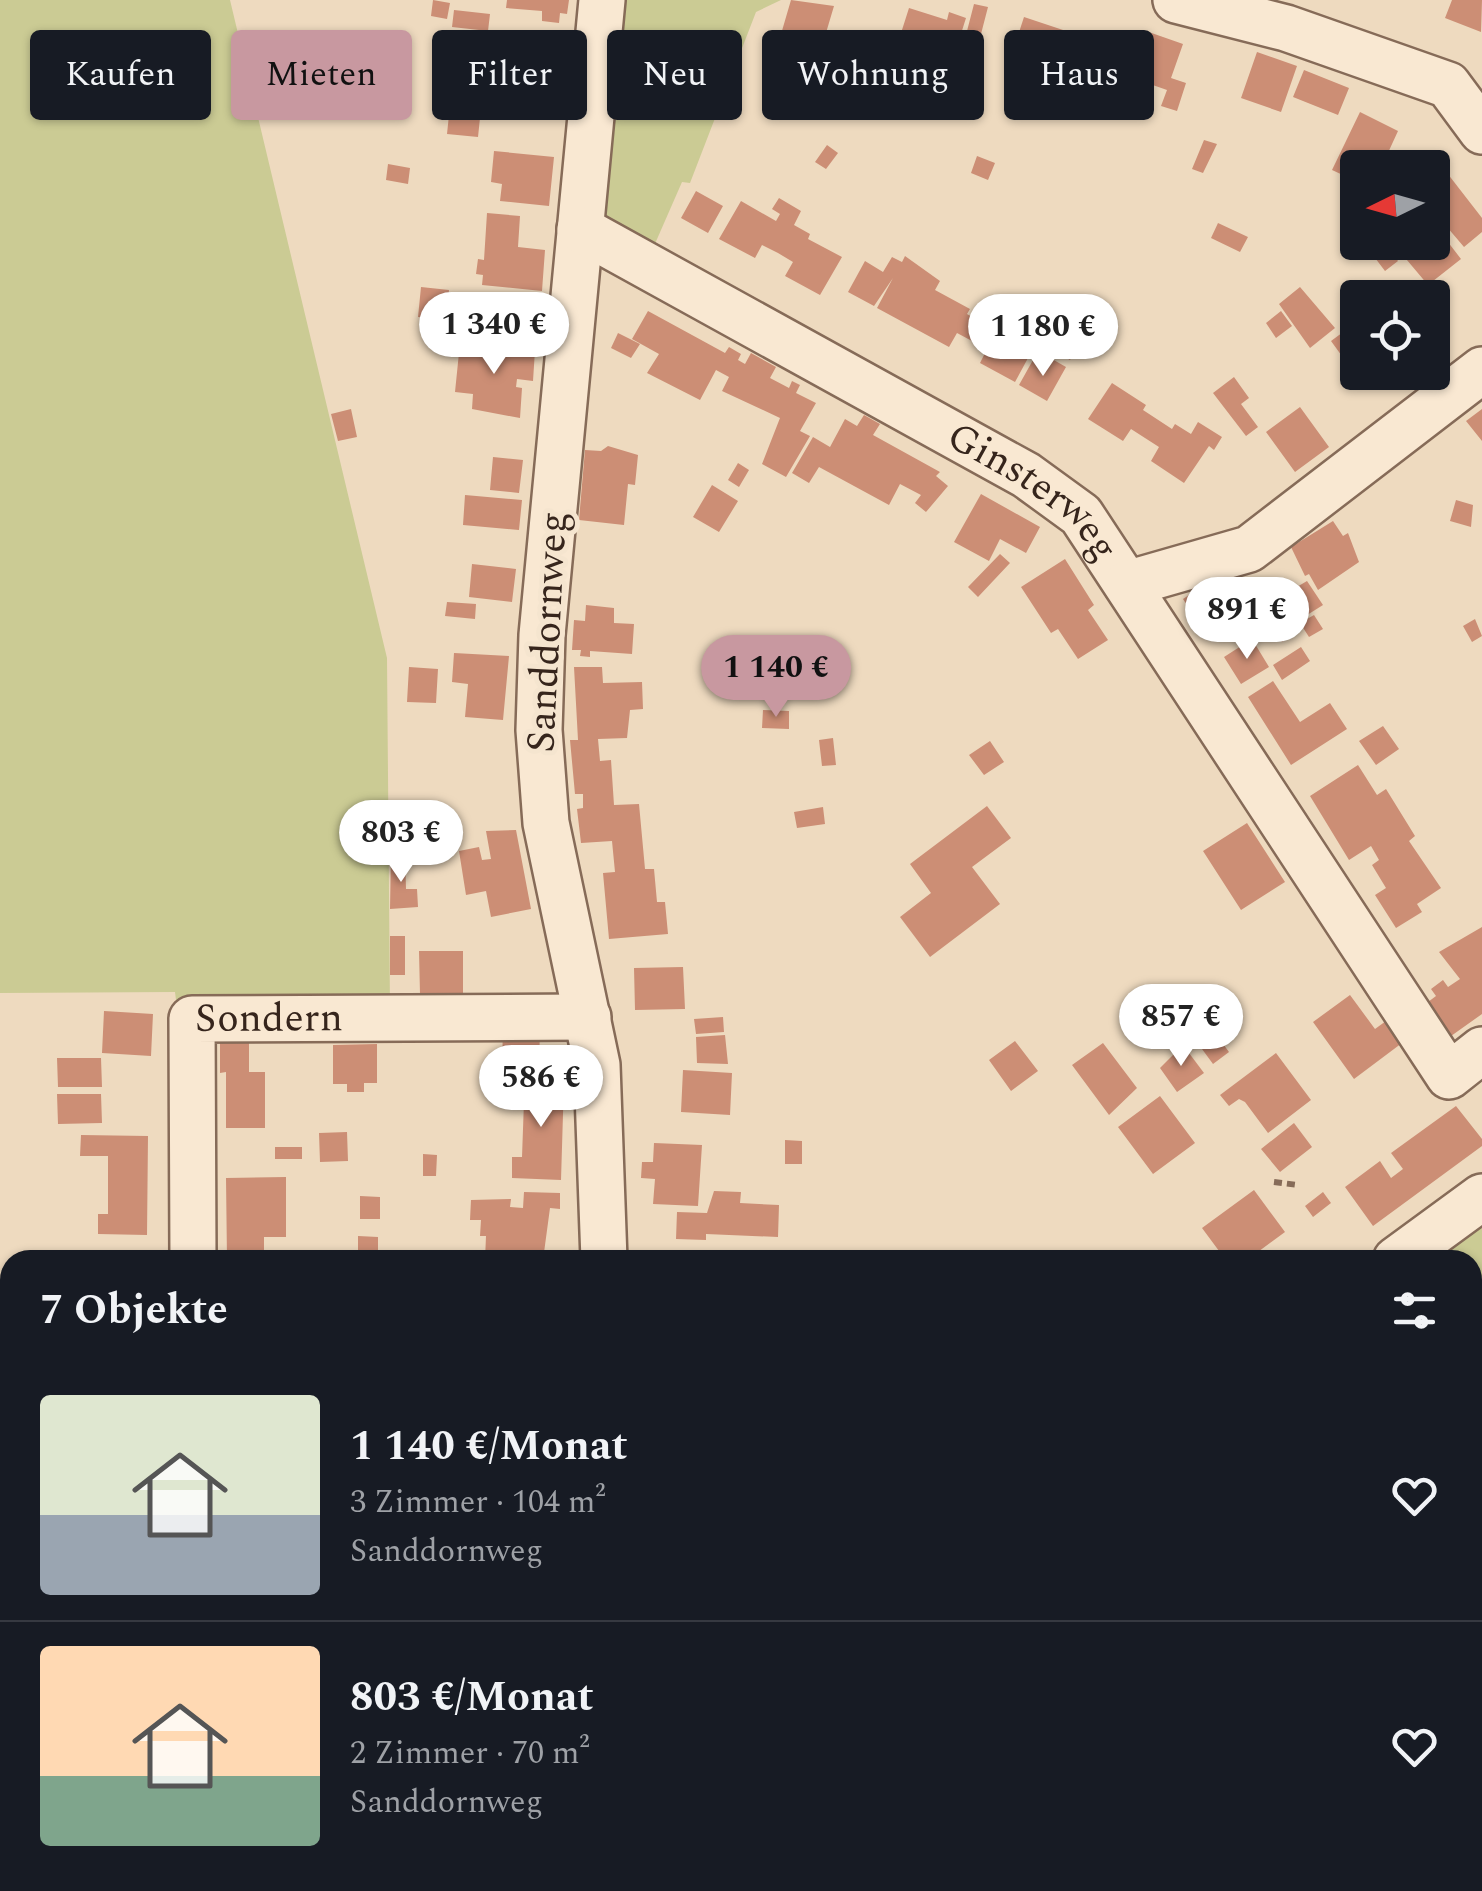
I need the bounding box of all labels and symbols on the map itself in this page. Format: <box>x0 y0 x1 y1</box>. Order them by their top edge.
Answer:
north arrow <box>1340 150 1450 260</box>
pin: 1 340 € <box>402 292 586 377</box>
pin: 1 180 € <box>951 294 1135 379</box>
street label: Ginsterweg <box>936 407 1134 573</box>
street label: Sanddornweg <box>511 510 585 754</box>
pin: 891 € <box>1177 577 1317 662</box>
pin: 1 140 € <box>684 635 868 720</box>
pin: 803 € <box>331 800 471 885</box>
pin: 857 € <box>1111 984 1251 1069</box>
street label: Sondern <box>195 988 343 1049</box>
pin: 586 € <box>471 1045 611 1130</box>

